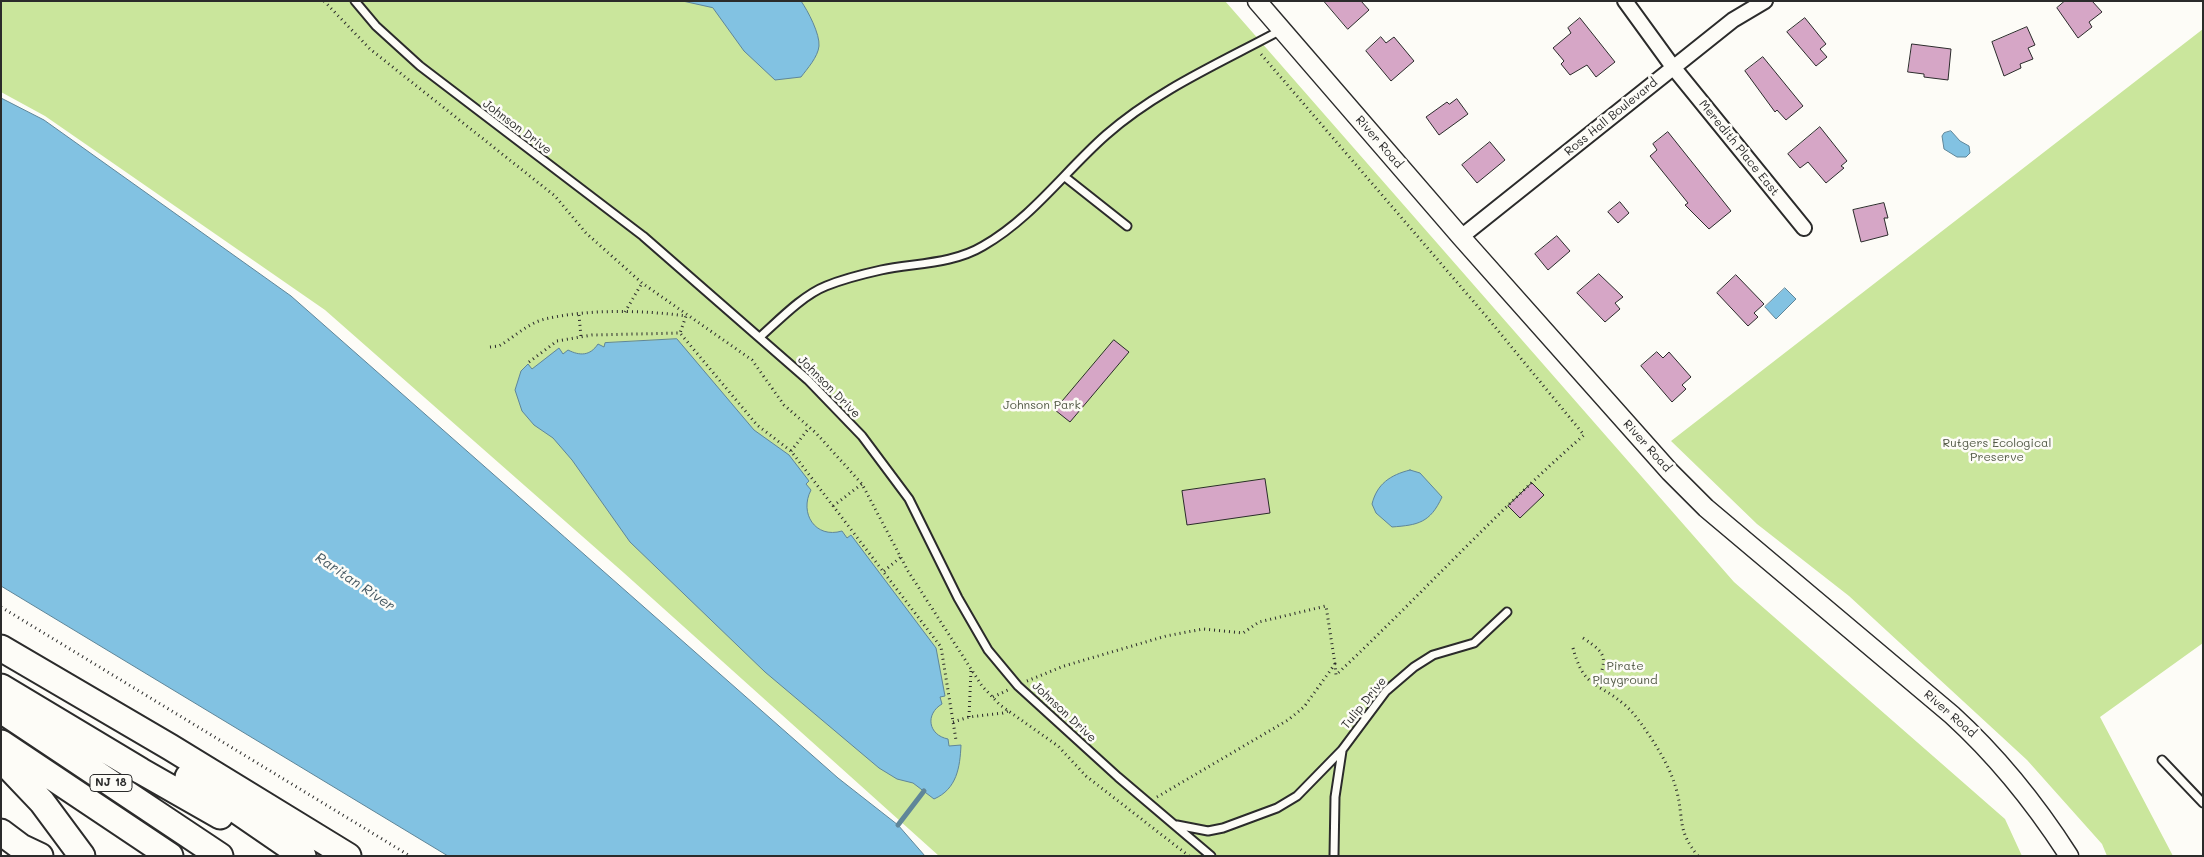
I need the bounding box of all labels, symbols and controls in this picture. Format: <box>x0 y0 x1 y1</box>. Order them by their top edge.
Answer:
street label: Ross Hall Boulevard <box>1562 75 1660 159</box>
street label: Johnson Drive <box>480 96 554 158</box>
street label: Meredith Place East <box>1696 97 1782 199</box>
street label: River Road <box>1352 113 1406 171</box>
street label: Johnson Drive <box>795 353 863 421</box>
park label: Johnson Park <box>1003 398 1081 412</box>
street label: River Road <box>1620 417 1674 475</box>
park label: Rutgers Ecological Preserve <box>1943 436 2051 464</box>
water label: Raritan River <box>312 549 398 615</box>
park label: Pirate Playground <box>1592 659 1658 687</box>
street label: Tulip Drive <box>1339 674 1389 732</box>
street label: Johnson Drive <box>1029 679 1099 745</box>
street label: River Road <box>1921 687 1979 741</box>
road number: NJ 18 <box>90 774 132 791</box>

